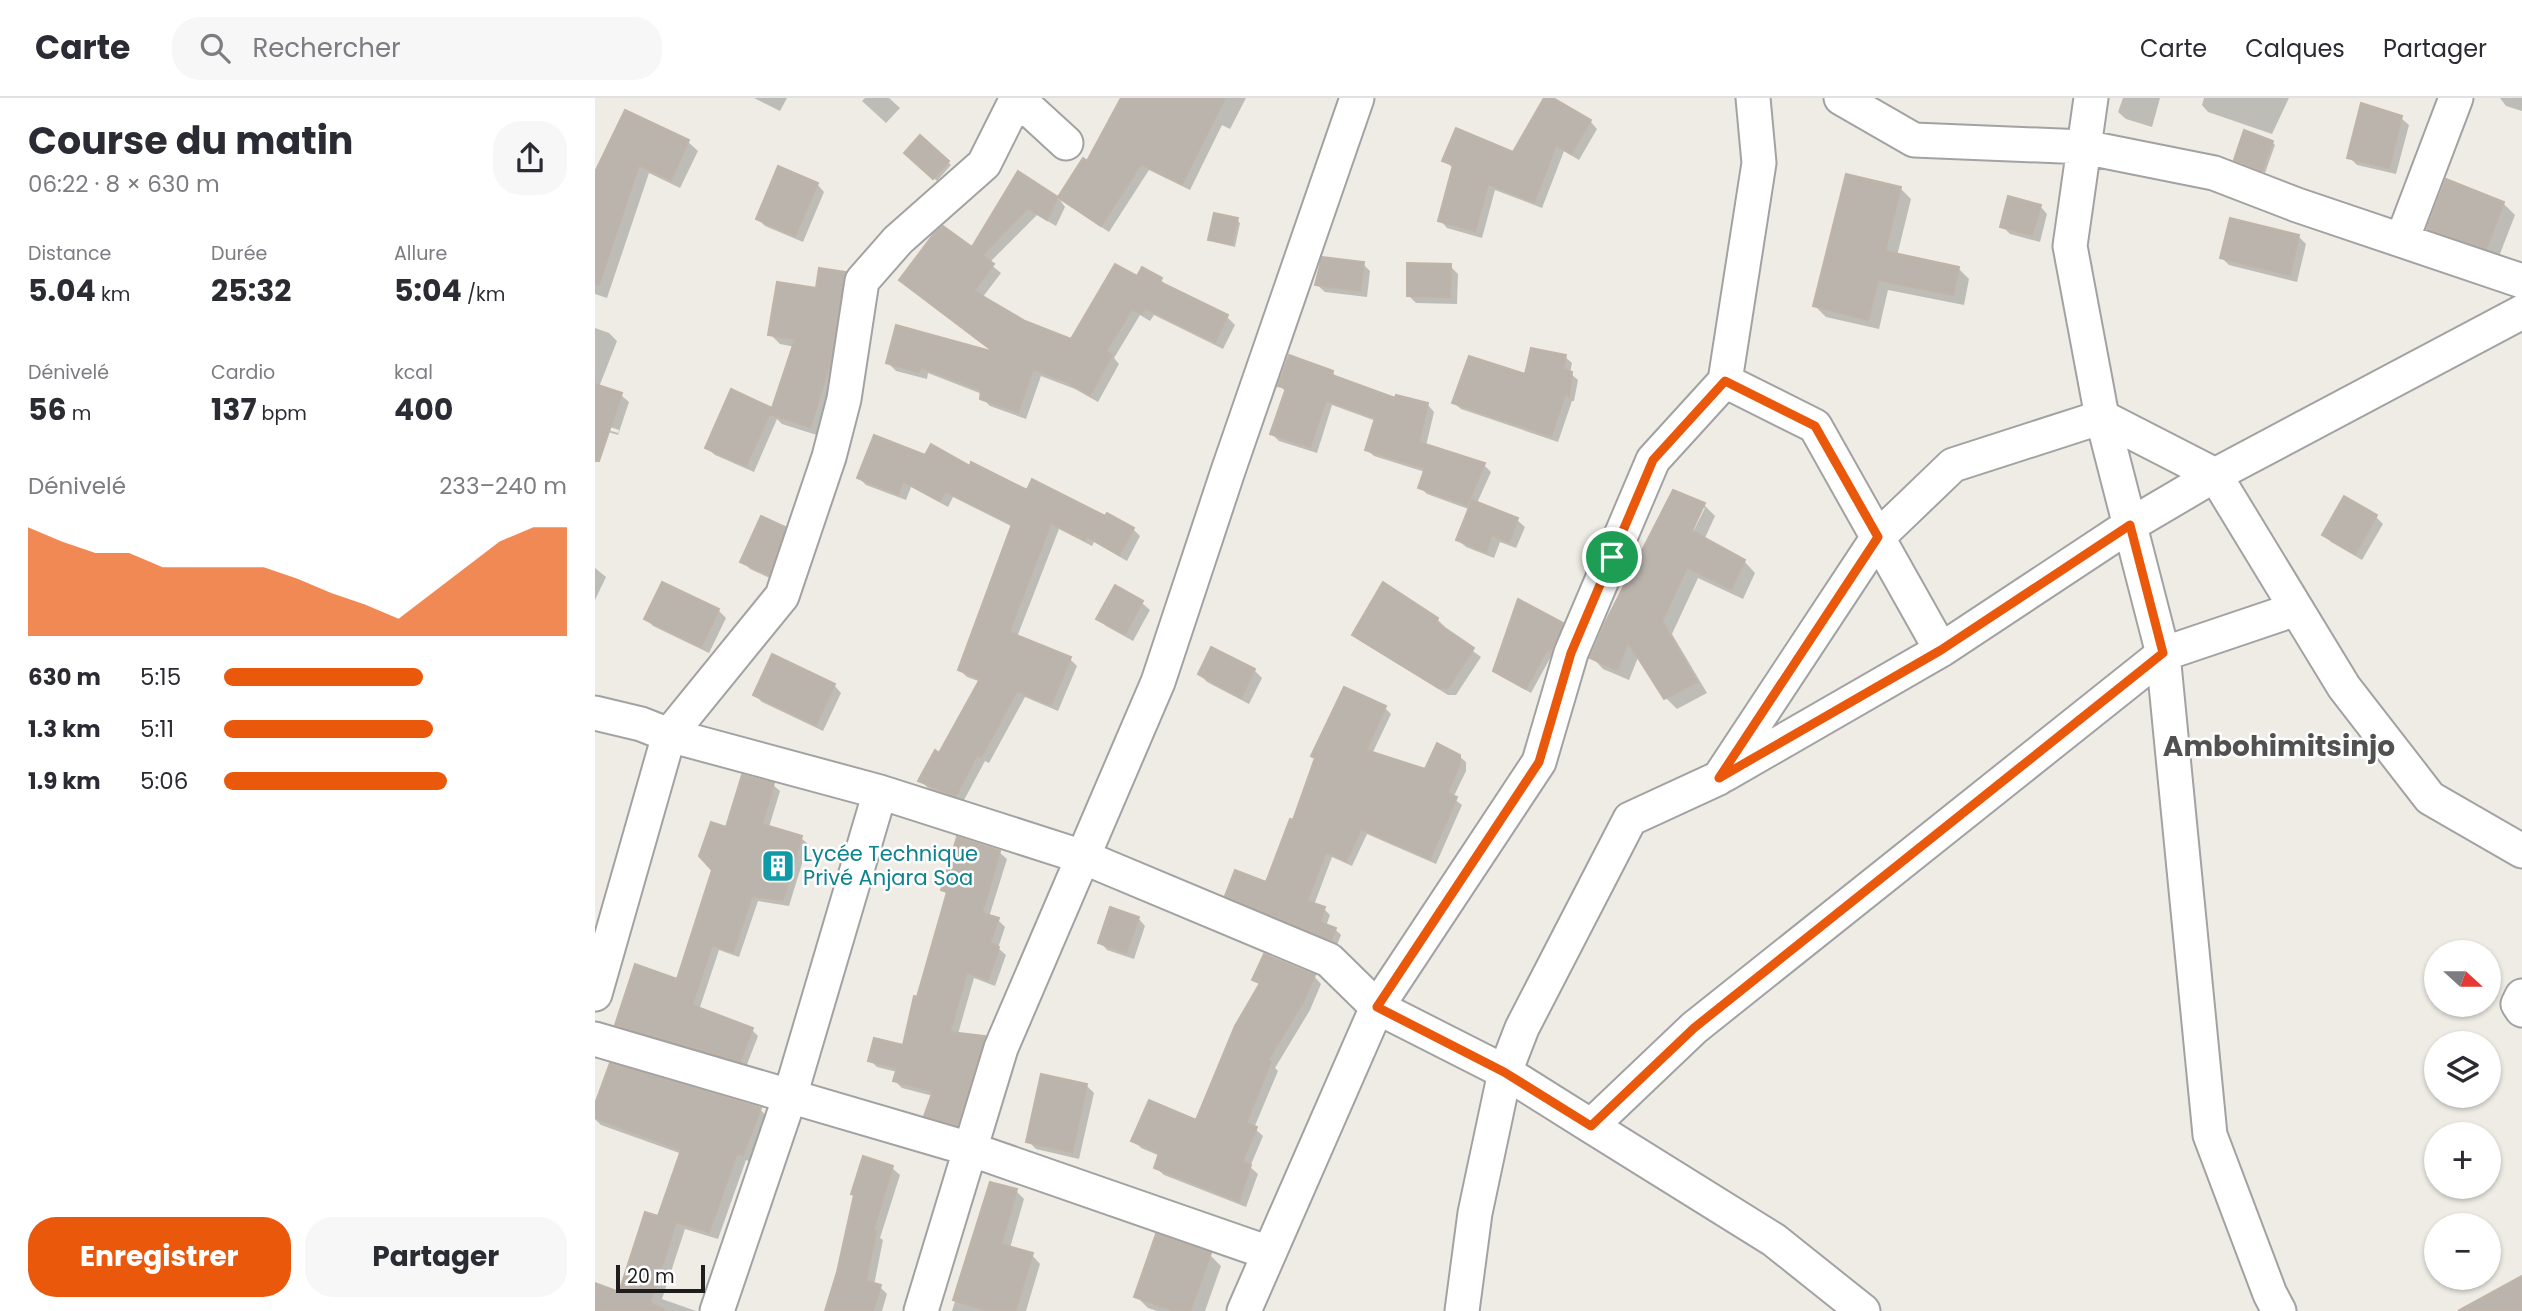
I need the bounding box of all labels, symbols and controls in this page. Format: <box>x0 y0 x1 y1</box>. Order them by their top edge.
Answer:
search box <box>172 17 662 80</box>
text: Carte <box>35 24 130 71</box>
icon: search <box>196 29 234 67</box>
text: Rechercher <box>252 30 401 66</box>
text: Carte <box>2140 32 2207 65</box>
text: Calques <box>2245 32 2345 65</box>
text: Partager <box>2383 32 2487 65</box>
text: Course du matin <box>28 114 353 167</box>
button: share <box>493 121 567 195</box>
text: 06:22 · 8 × 630 m <box>28 168 220 200</box>
text: Distance <box>28 240 111 267</box>
text: Durée <box>211 240 267 267</box>
text: Allure <box>394 240 447 267</box>
text: 5.04 <box>28 269 96 312</box>
text: 25:32 <box>211 269 291 312</box>
text: 5:04 <box>394 269 462 312</box>
text: km <box>96 281 130 308</box>
text: /km <box>462 281 505 308</box>
text: Dénivelé <box>28 359 109 386</box>
text: Cardio <box>211 359 275 386</box>
text: kcal <box>394 359 433 386</box>
text: 56 <box>28 388 67 431</box>
text: 137 <box>211 388 256 431</box>
text: 400 <box>394 388 453 431</box>
text: m <box>67 400 91 427</box>
text: bpm <box>256 400 307 427</box>
text: Dénivelé <box>28 470 126 502</box>
text: 233–240 m <box>439 470 567 502</box>
pin <box>1582 527 1642 587</box>
icon: arrive <box>1593 538 1631 576</box>
text: 630 m <box>28 661 101 693</box>
text: 5:15 <box>140 661 181 693</box>
text: 1.3 km <box>28 713 101 745</box>
text: 5:11 <box>140 713 174 745</box>
district label: Ambohimitsinjo <box>2163 727 2395 766</box>
text: 1.9 km <box>28 765 101 797</box>
text: 5:06 <box>140 765 188 797</box>
place label: Lycée Technique Privé Anjara Soa <box>803 839 978 892</box>
building icon: Lycée Technique Privé Anjara Soa <box>759 847 797 885</box>
north arrow <box>2424 940 2501 1017</box>
map controls <box>2424 940 2501 1290</box>
button: layers <box>2424 1031 2501 1108</box>
button: + <box>2424 1122 2501 1199</box>
button: − <box>2424 1213 2501 1290</box>
button: Enregistrer <box>28 1217 291 1297</box>
button: Partager <box>305 1217 567 1297</box>
scale bar <box>616 1262 705 1294</box>
text: 20 m <box>627 1263 675 1290</box>

